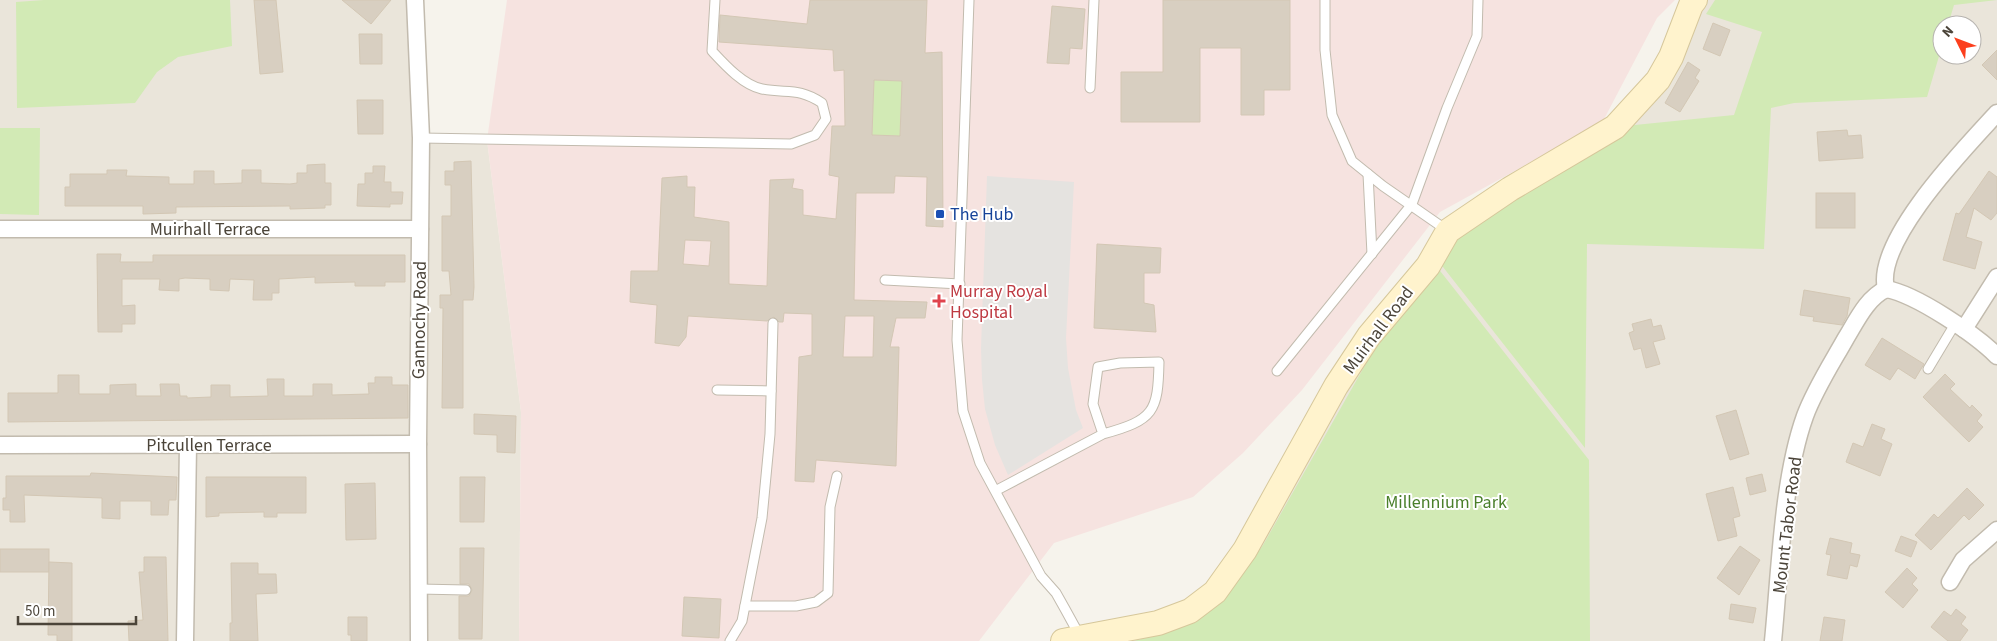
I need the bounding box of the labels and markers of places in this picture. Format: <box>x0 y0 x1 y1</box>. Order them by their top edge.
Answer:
place label: The Hub <box>950 202 1013 227</box>
marker: The Hub <box>934 208 946 220</box>
place label: Murray Royal Hospital <box>950 279 1047 325</box>
marker: Murray Royal Hospital <box>932 294 946 308</box>

